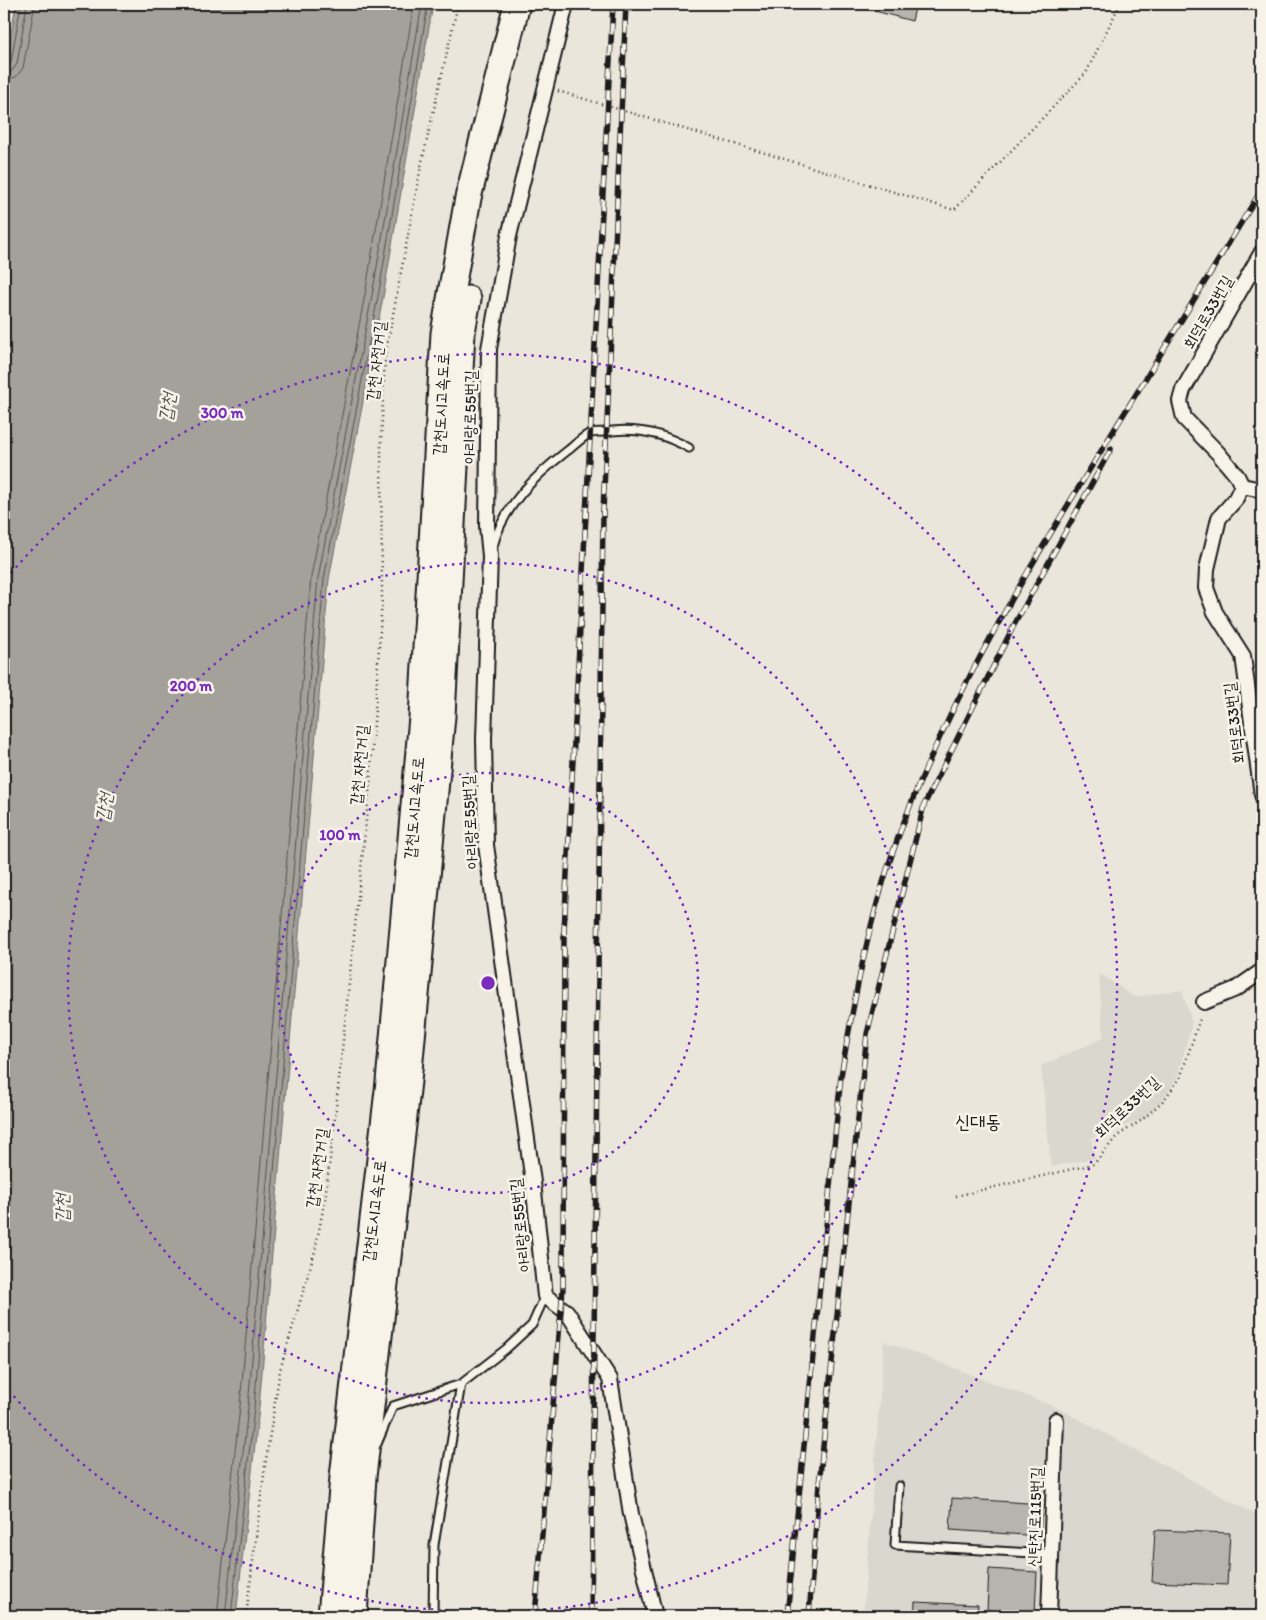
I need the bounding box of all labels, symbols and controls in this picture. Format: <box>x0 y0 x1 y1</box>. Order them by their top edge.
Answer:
street label: 회덕로33번길 <box>1179 272 1237 352</box>
street label: 갑천 자전거길 <box>362 320 390 402</box>
street label: 갑천도시고속도로 <box>429 352 453 456</box>
street label: 아리랑로55번길 <box>460 370 480 464</box>
water label: 갑천 <box>154 389 180 423</box>
text: 300 m <box>201 404 244 422</box>
text: 200 m <box>170 677 213 695</box>
street label: 회덕로33번길 <box>1220 681 1248 765</box>
street label: 갑천 자전거길 <box>346 724 372 806</box>
street label: 갑천도시고속도로 <box>400 756 428 860</box>
street label: 아리랑로55번길 <box>458 774 482 869</box>
water label: 갑천 <box>91 789 117 823</box>
text: 100 m <box>319 826 361 844</box>
centre of rings <box>479 974 497 992</box>
street label: 회덕로33번길 <box>1091 1072 1163 1142</box>
district label: 신대동 <box>955 1110 1001 1133</box>
street label: 갑천 자전거길 <box>302 1127 332 1209</box>
street label: 갑천도시고속도로 <box>358 1159 390 1263</box>
street label: 아리랑로55번길 <box>506 1177 534 1273</box>
water label: 갑천 <box>51 1192 73 1222</box>
street label: 신탄진로115번길 <box>1024 1466 1046 1568</box>

